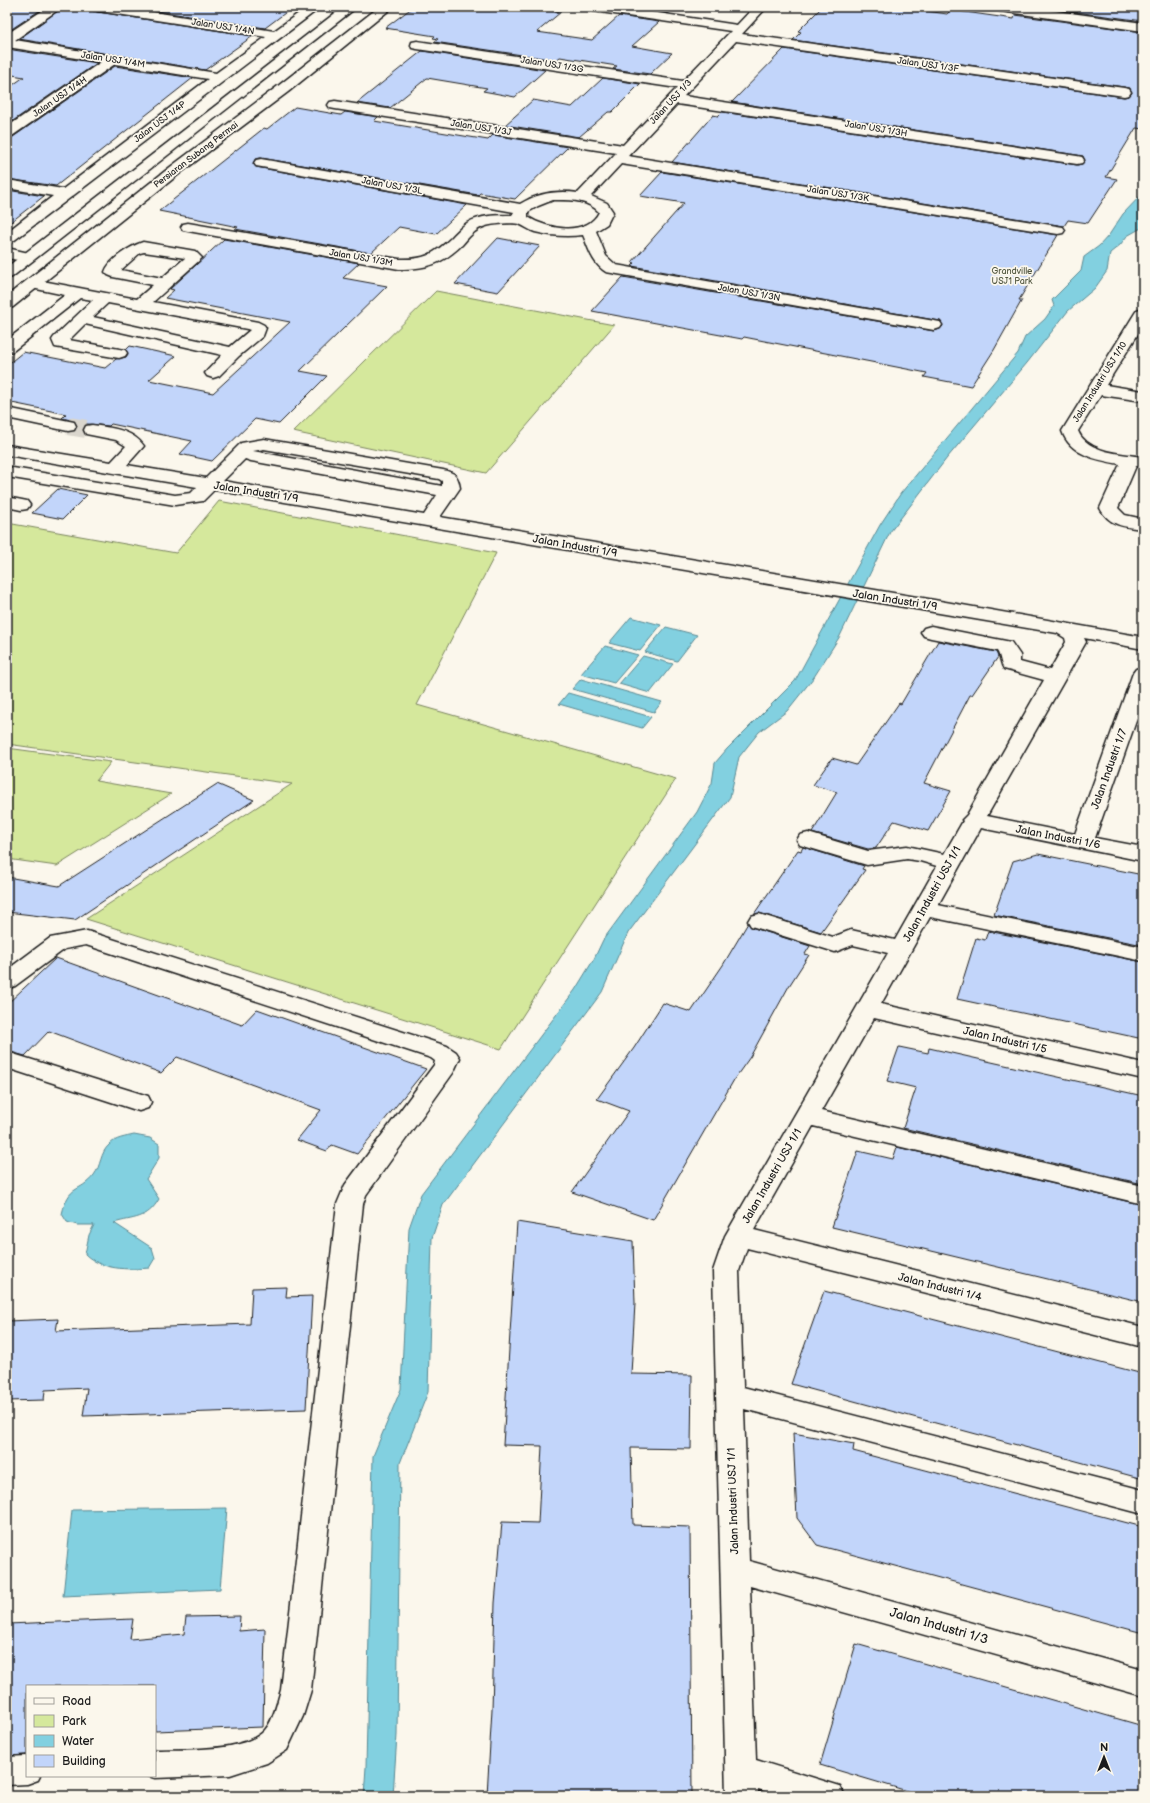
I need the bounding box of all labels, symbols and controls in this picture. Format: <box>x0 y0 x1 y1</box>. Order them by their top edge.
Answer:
street label: Jalan USJ 1/4N <box>191 17 255 37</box>
street label: Jalan USJ 1/4M <box>80 50 146 70</box>
street label: Jalan USJ 1/3G <box>520 55 584 75</box>
street label: Jalan USJ 1/3F <box>897 55 960 75</box>
street label: Jalan USJ 1/4H <box>31 74 89 120</box>
street label: Jalan USJ 1/3 <box>648 77 695 126</box>
street label: Jalan USJ 1/4P <box>132 99 188 145</box>
street label: Jalan USJ 1/3J <box>450 118 512 138</box>
street label: Jalan USJ 1/3H <box>844 119 908 139</box>
street label: Persiaran Subang Permai <box>152 120 240 190</box>
street label: Jalan USJ 1/3L <box>361 175 424 197</box>
street label: Jalan USJ 1/3K <box>806 184 870 204</box>
street label: Jalan USJ 1/3M <box>328 247 394 269</box>
park label: Grandville USJ1 Park <box>992 266 1033 287</box>
street label: Jalan USJ 1/3N <box>717 282 781 304</box>
street label: Jalan Industri USJ 1/10 <box>1071 340 1129 424</box>
street label: Jalan Industri 1/9 <box>213 479 299 505</box>
street label: Jalan Industri 1/9 <box>532 532 618 560</box>
street label: Jalan Industri 1/9 <box>852 587 938 613</box>
street label: Jalan Industri 1/7 <box>1088 727 1130 811</box>
street label: Jalan Industri 1/6 <box>1015 822 1102 852</box>
street label: Jalan Industri USJ 1/1 <box>900 844 964 944</box>
street label: Jalan Industri 1/5 <box>962 1024 1048 1056</box>
street label: Jalan Industri USJ 1/1 <box>740 1126 804 1226</box>
street label: Jalan Industri 1/4 <box>897 1270 984 1304</box>
street label: Jalan Industri USJ 1/1 <box>725 1447 741 1555</box>
street label: Jalan Industri 1/3 <box>888 1604 990 1648</box>
legend <box>26 1685 156 1777</box>
text: Road <box>62 1694 91 1709</box>
text: Park <box>62 1714 86 1729</box>
text: Water <box>62 1734 94 1749</box>
north arrow <box>1084 1737 1124 1777</box>
text: N <box>1100 1741 1108 1754</box>
text: Building <box>62 1754 106 1769</box>

